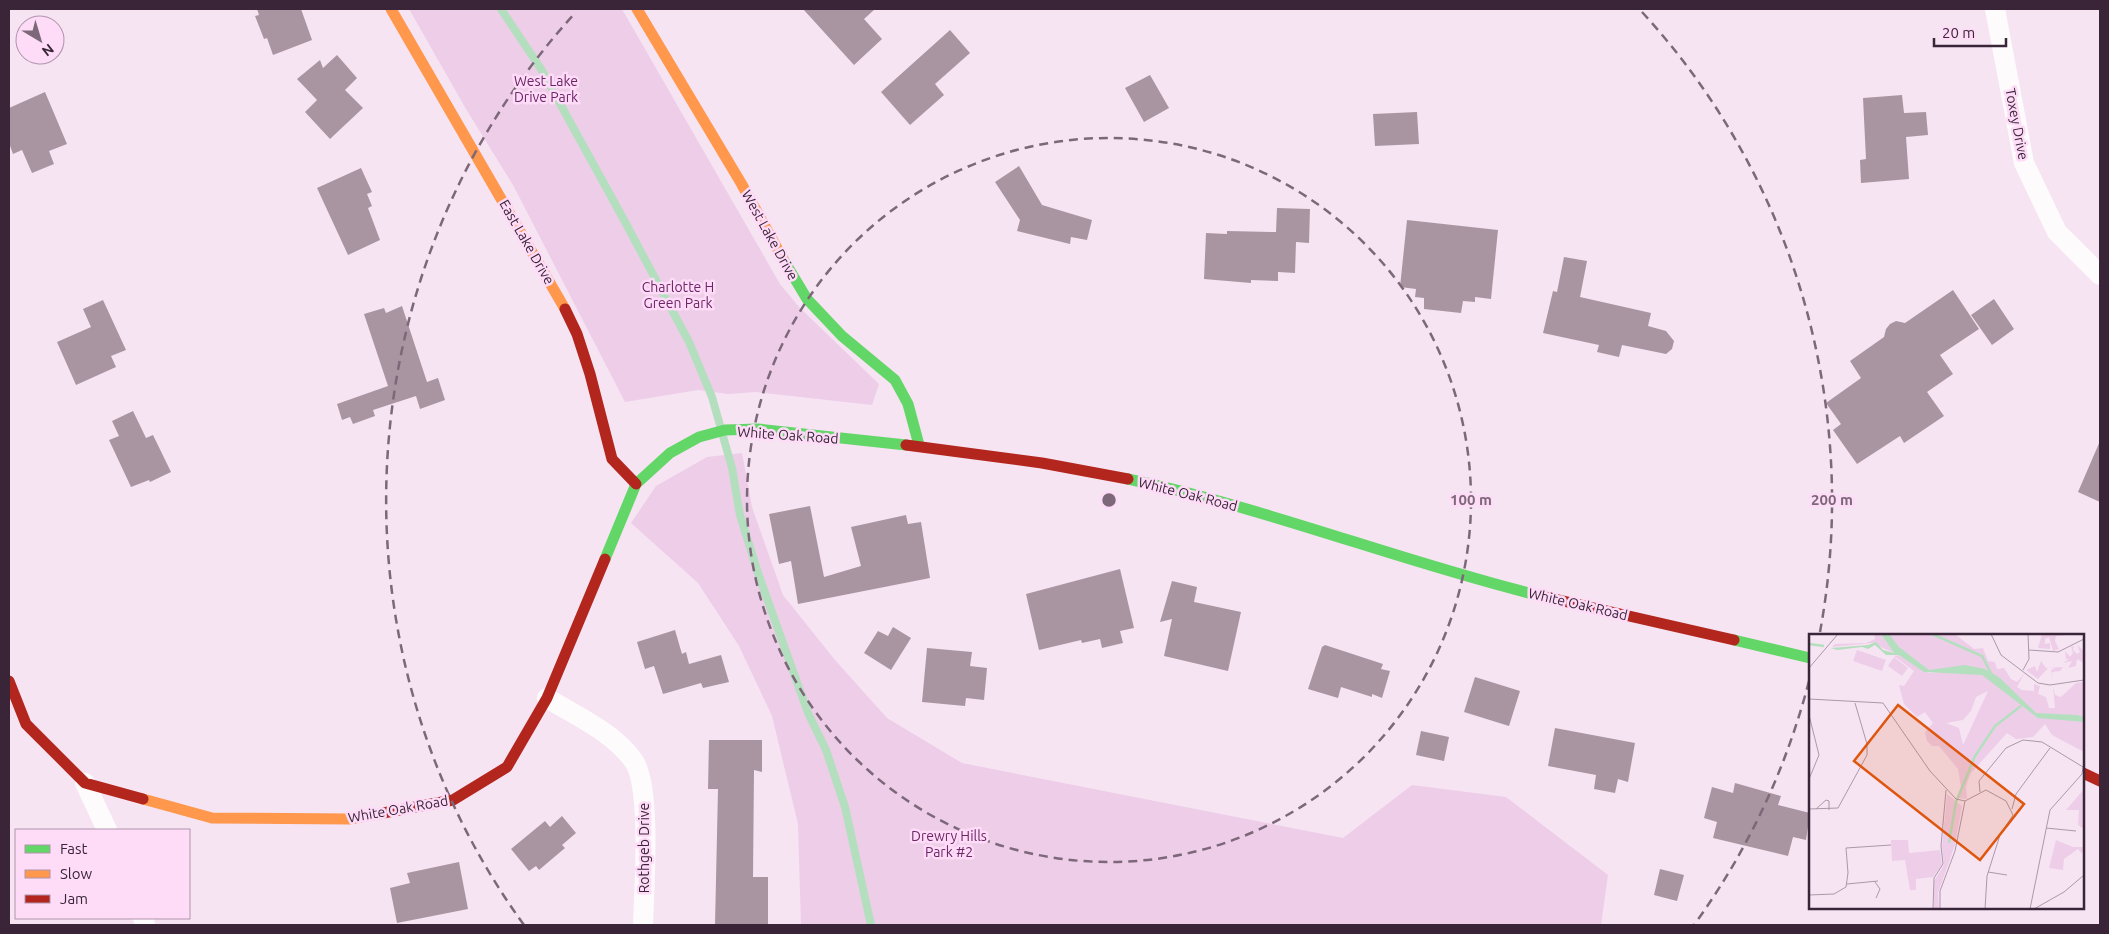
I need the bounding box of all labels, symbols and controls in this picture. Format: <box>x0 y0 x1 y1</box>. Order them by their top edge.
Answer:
north arrow <box>15 15 65 65</box>
scale bar <box>1934 15 2006 47</box>
text: 20 m <box>1942 24 1975 41</box>
text: N <box>39 41 57 60</box>
park label: West Lake Drive Park <box>514 73 578 105</box>
street label: Toxey Drive <box>2002 87 2032 161</box>
street label: West Lake Drive <box>739 187 801 283</box>
street label: East Lake Drive <box>496 197 558 287</box>
park label: Charlotte H Green Park <box>642 279 714 311</box>
street label: White Oak Road <box>737 423 839 447</box>
street label: White Oak Road <box>1137 474 1239 514</box>
centre of rings <box>1100 491 1118 509</box>
text: 100 m <box>1450 491 1492 508</box>
text: 200 m <box>1811 491 1853 508</box>
street label: White Oak Road <box>1527 585 1629 623</box>
inset map <box>1809 634 2084 909</box>
street label: White Oak Road <box>347 792 449 826</box>
street label: Rothgeb Drive <box>636 803 652 893</box>
park label: Drewry Hills Park #2 <box>911 828 987 860</box>
legend <box>15 829 190 919</box>
text: Fast <box>60 840 88 857</box>
text: Slow <box>60 865 93 882</box>
text: Jam <box>60 890 88 907</box>

